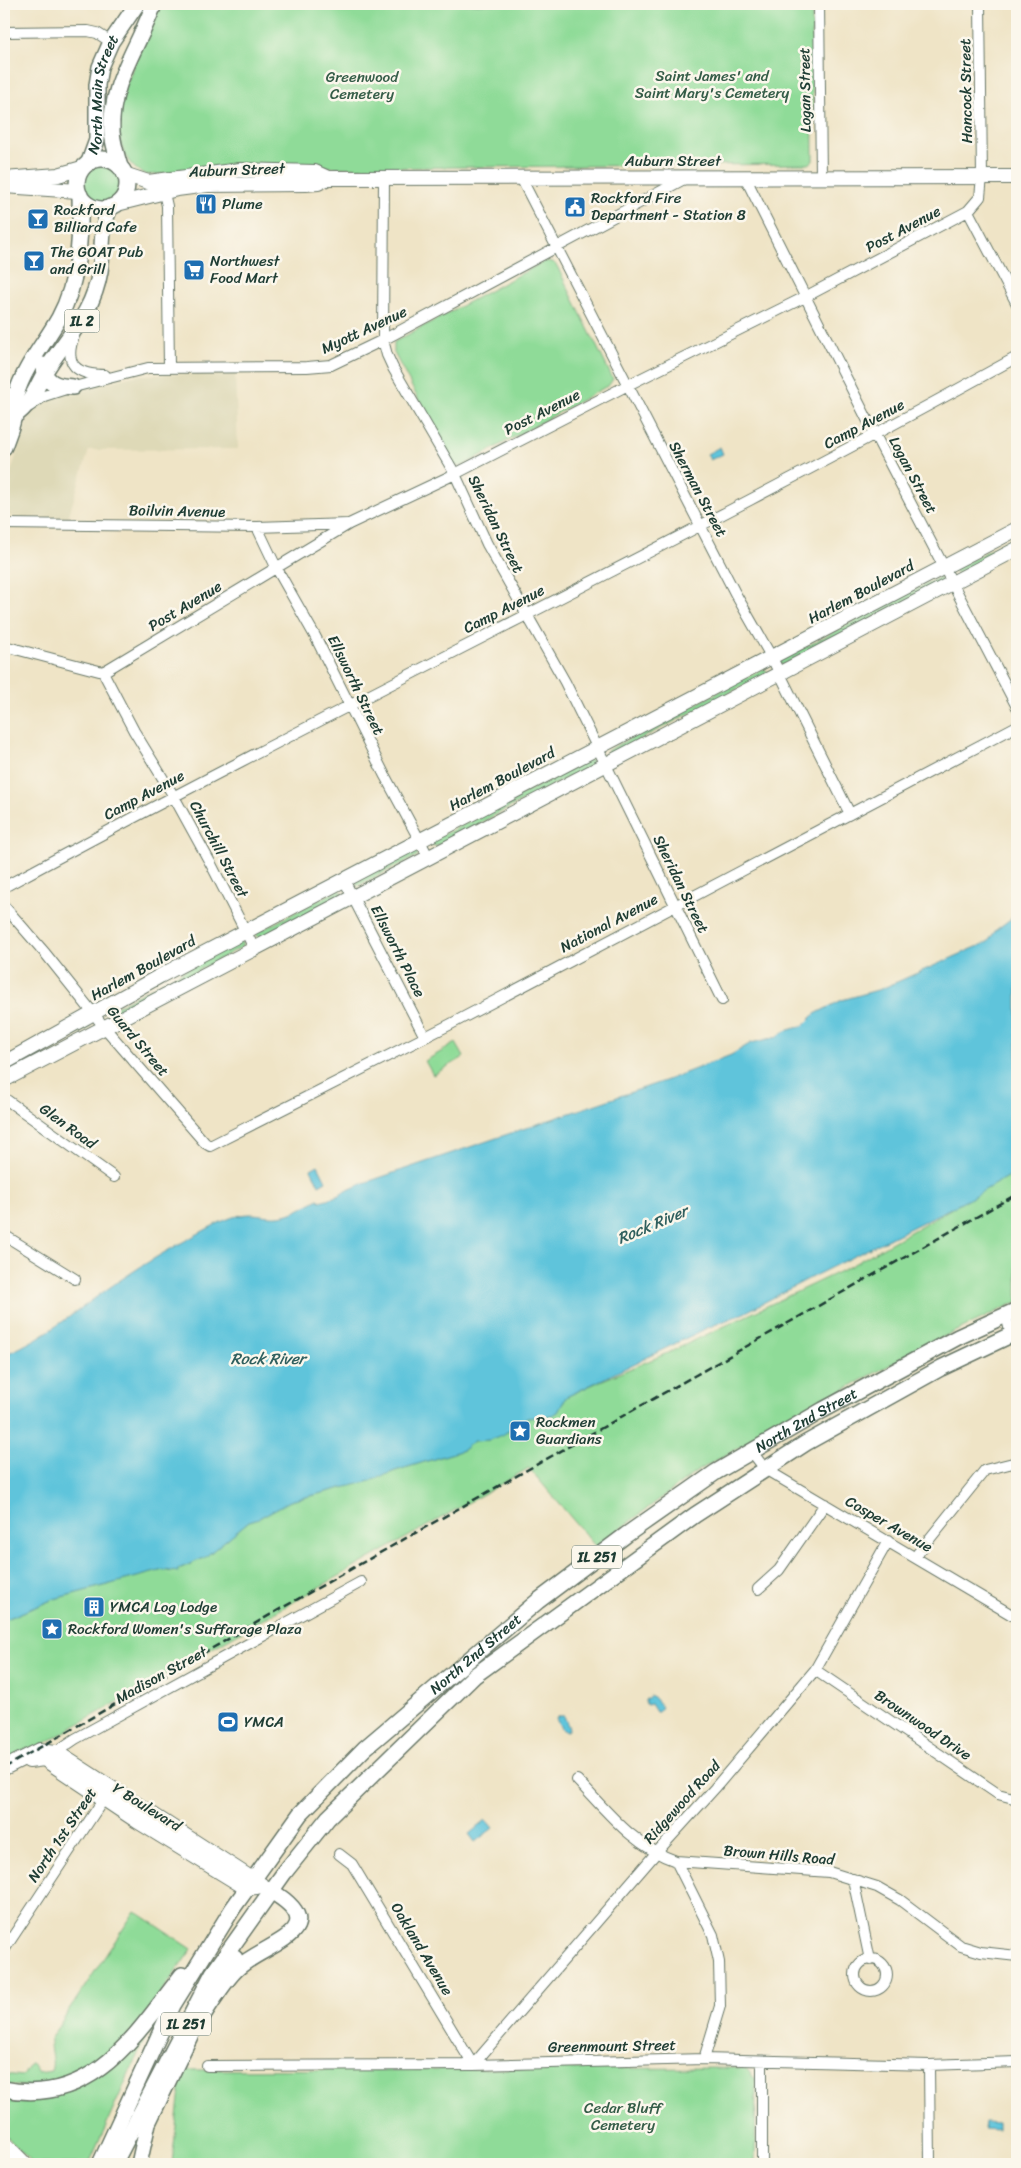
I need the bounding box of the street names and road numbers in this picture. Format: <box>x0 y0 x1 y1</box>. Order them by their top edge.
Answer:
street label: North Main Street <box>80 29 126 158</box>
street label: Hancock Street <box>952 38 980 144</box>
street label: Logan Street <box>791 47 819 133</box>
street label: Auburn Street <box>624 148 722 174</box>
street label: Auburn Street <box>188 155 286 185</box>
street label: Post Avenue <box>860 198 946 260</box>
street label: Myott Avenue <box>317 299 412 361</box>
road number: IL 2 <box>64 310 100 332</box>
street label: Post Avenue <box>499 382 585 442</box>
street label: Camp Avenue <box>819 392 909 456</box>
street label: Logan Street <box>882 431 945 519</box>
street label: Sherman Street <box>662 436 735 542</box>
street label: Sheridan Street <box>461 470 531 578</box>
street label: Boilvin Avenue <box>129 497 225 525</box>
street label: Harlem Boulevard <box>803 553 920 631</box>
street label: Post Avenue <box>143 573 227 638</box>
street label: Camp Avenue <box>459 577 550 641</box>
street label: Ellsworth Street <box>320 630 392 740</box>
street label: Harlem Boulevard <box>444 740 561 818</box>
street label: Camp Avenue <box>99 763 189 827</box>
street label: Churchill Street <box>182 796 256 903</box>
street label: Sheridan Street <box>646 830 716 938</box>
street label: National Avenue <box>555 886 663 960</box>
street label: Ellsworth Place <box>363 900 433 1002</box>
street label: Harlem Boulevard <box>85 928 202 1008</box>
street label: Guard Street <box>100 1000 176 1083</box>
street label: Glen Road <box>34 1096 103 1156</box>
street label: North 2nd Street <box>750 1380 863 1460</box>
street label: Cosper Avenue <box>840 1488 938 1560</box>
road number: IL 251 <box>572 1545 622 1568</box>
street label: North 2nd Street <box>423 1607 528 1701</box>
street label: Madison Street <box>110 1638 213 1711</box>
street label: Brownwood Drive <box>869 1683 977 1768</box>
street label: Ridgewood Road <box>637 1753 728 1850</box>
street label: Y Boulevard <box>107 1775 188 1839</box>
street label: North 1st Street <box>21 1782 104 1888</box>
street label: Brown Hills Road <box>723 1837 836 1873</box>
street label: Oakland Avenue <box>384 1897 460 2001</box>
road number: IL 251 <box>161 2012 211 2036</box>
street label: Greenmount Street <box>548 2032 677 2060</box>

